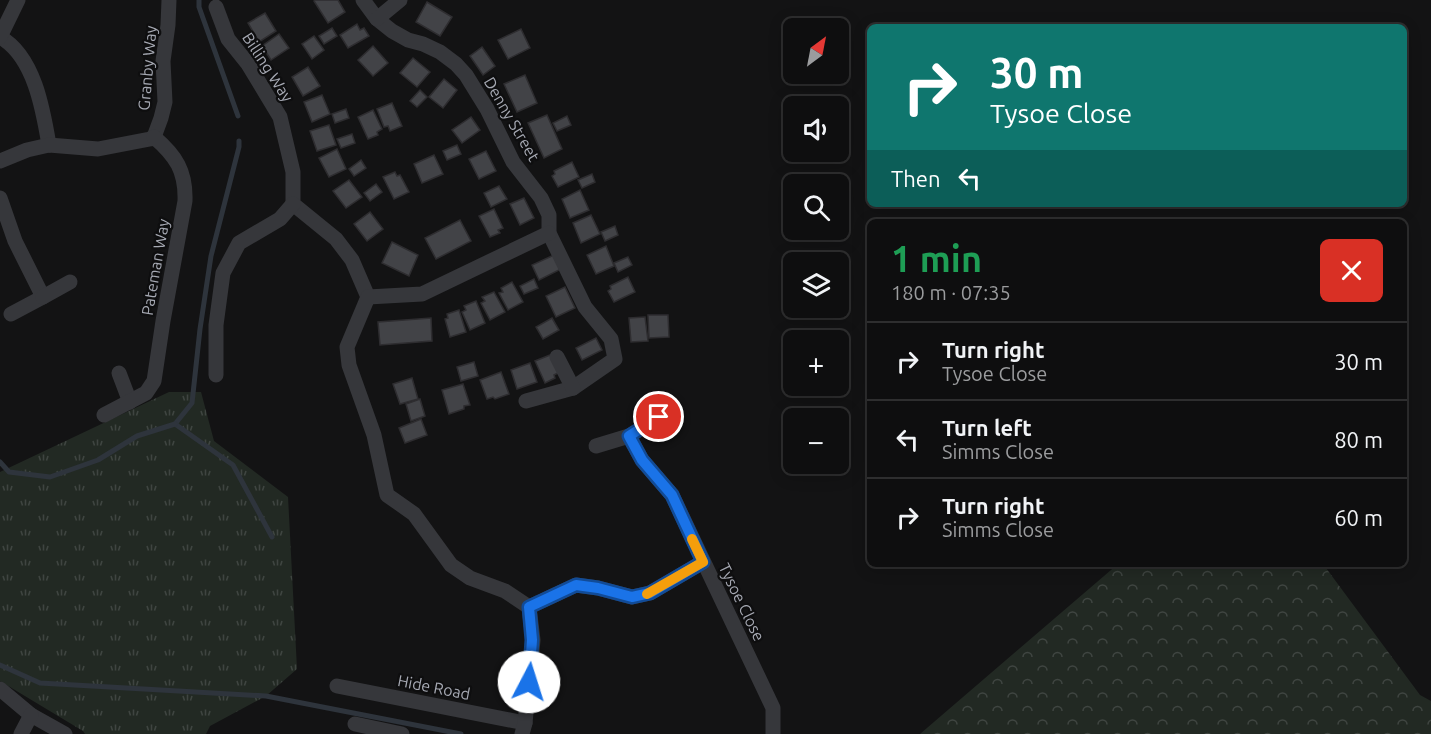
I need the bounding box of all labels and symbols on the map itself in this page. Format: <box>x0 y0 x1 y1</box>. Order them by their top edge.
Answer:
north arrow <box>783 18 849 84</box>
street label: Granby Way <box>134 25 160 111</box>
street label: Billing Way <box>239 29 297 105</box>
street label: Denny Street <box>481 74 544 165</box>
street label: Pateman Way <box>138 217 172 317</box>
pin <box>633 391 684 442</box>
street label: Tysoe Close <box>715 560 769 644</box>
position arrow <box>497 650 561 714</box>
street label: Hide Road <box>396 671 472 703</box>

